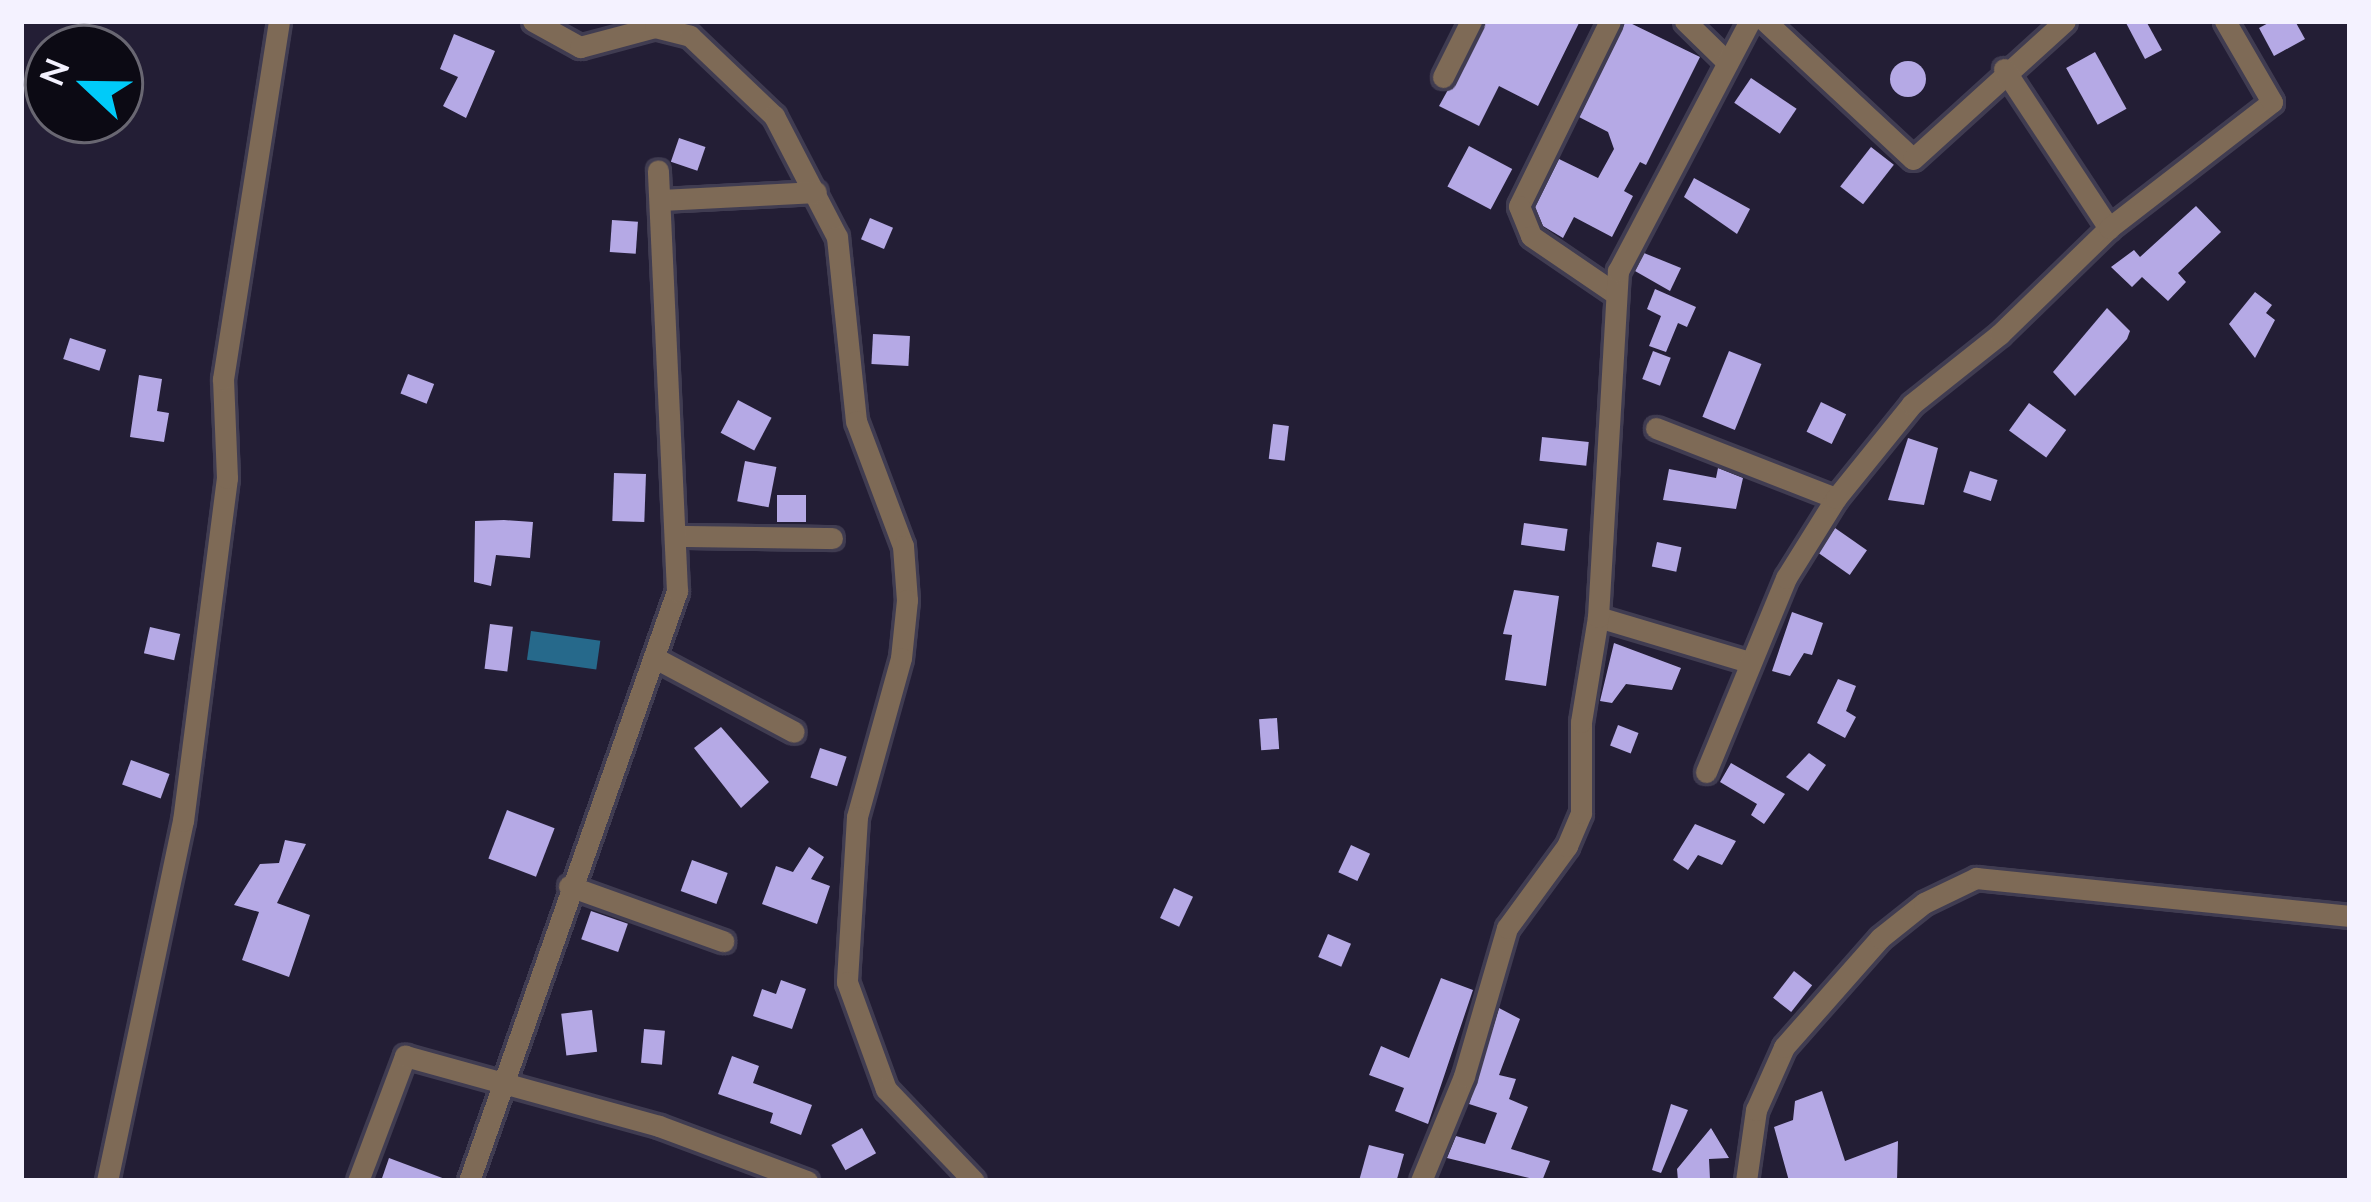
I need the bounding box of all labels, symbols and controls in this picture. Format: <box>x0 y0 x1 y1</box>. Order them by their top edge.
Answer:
north arrow <box>24 24 144 144</box>
text: N <box>30 52 77 91</box>

